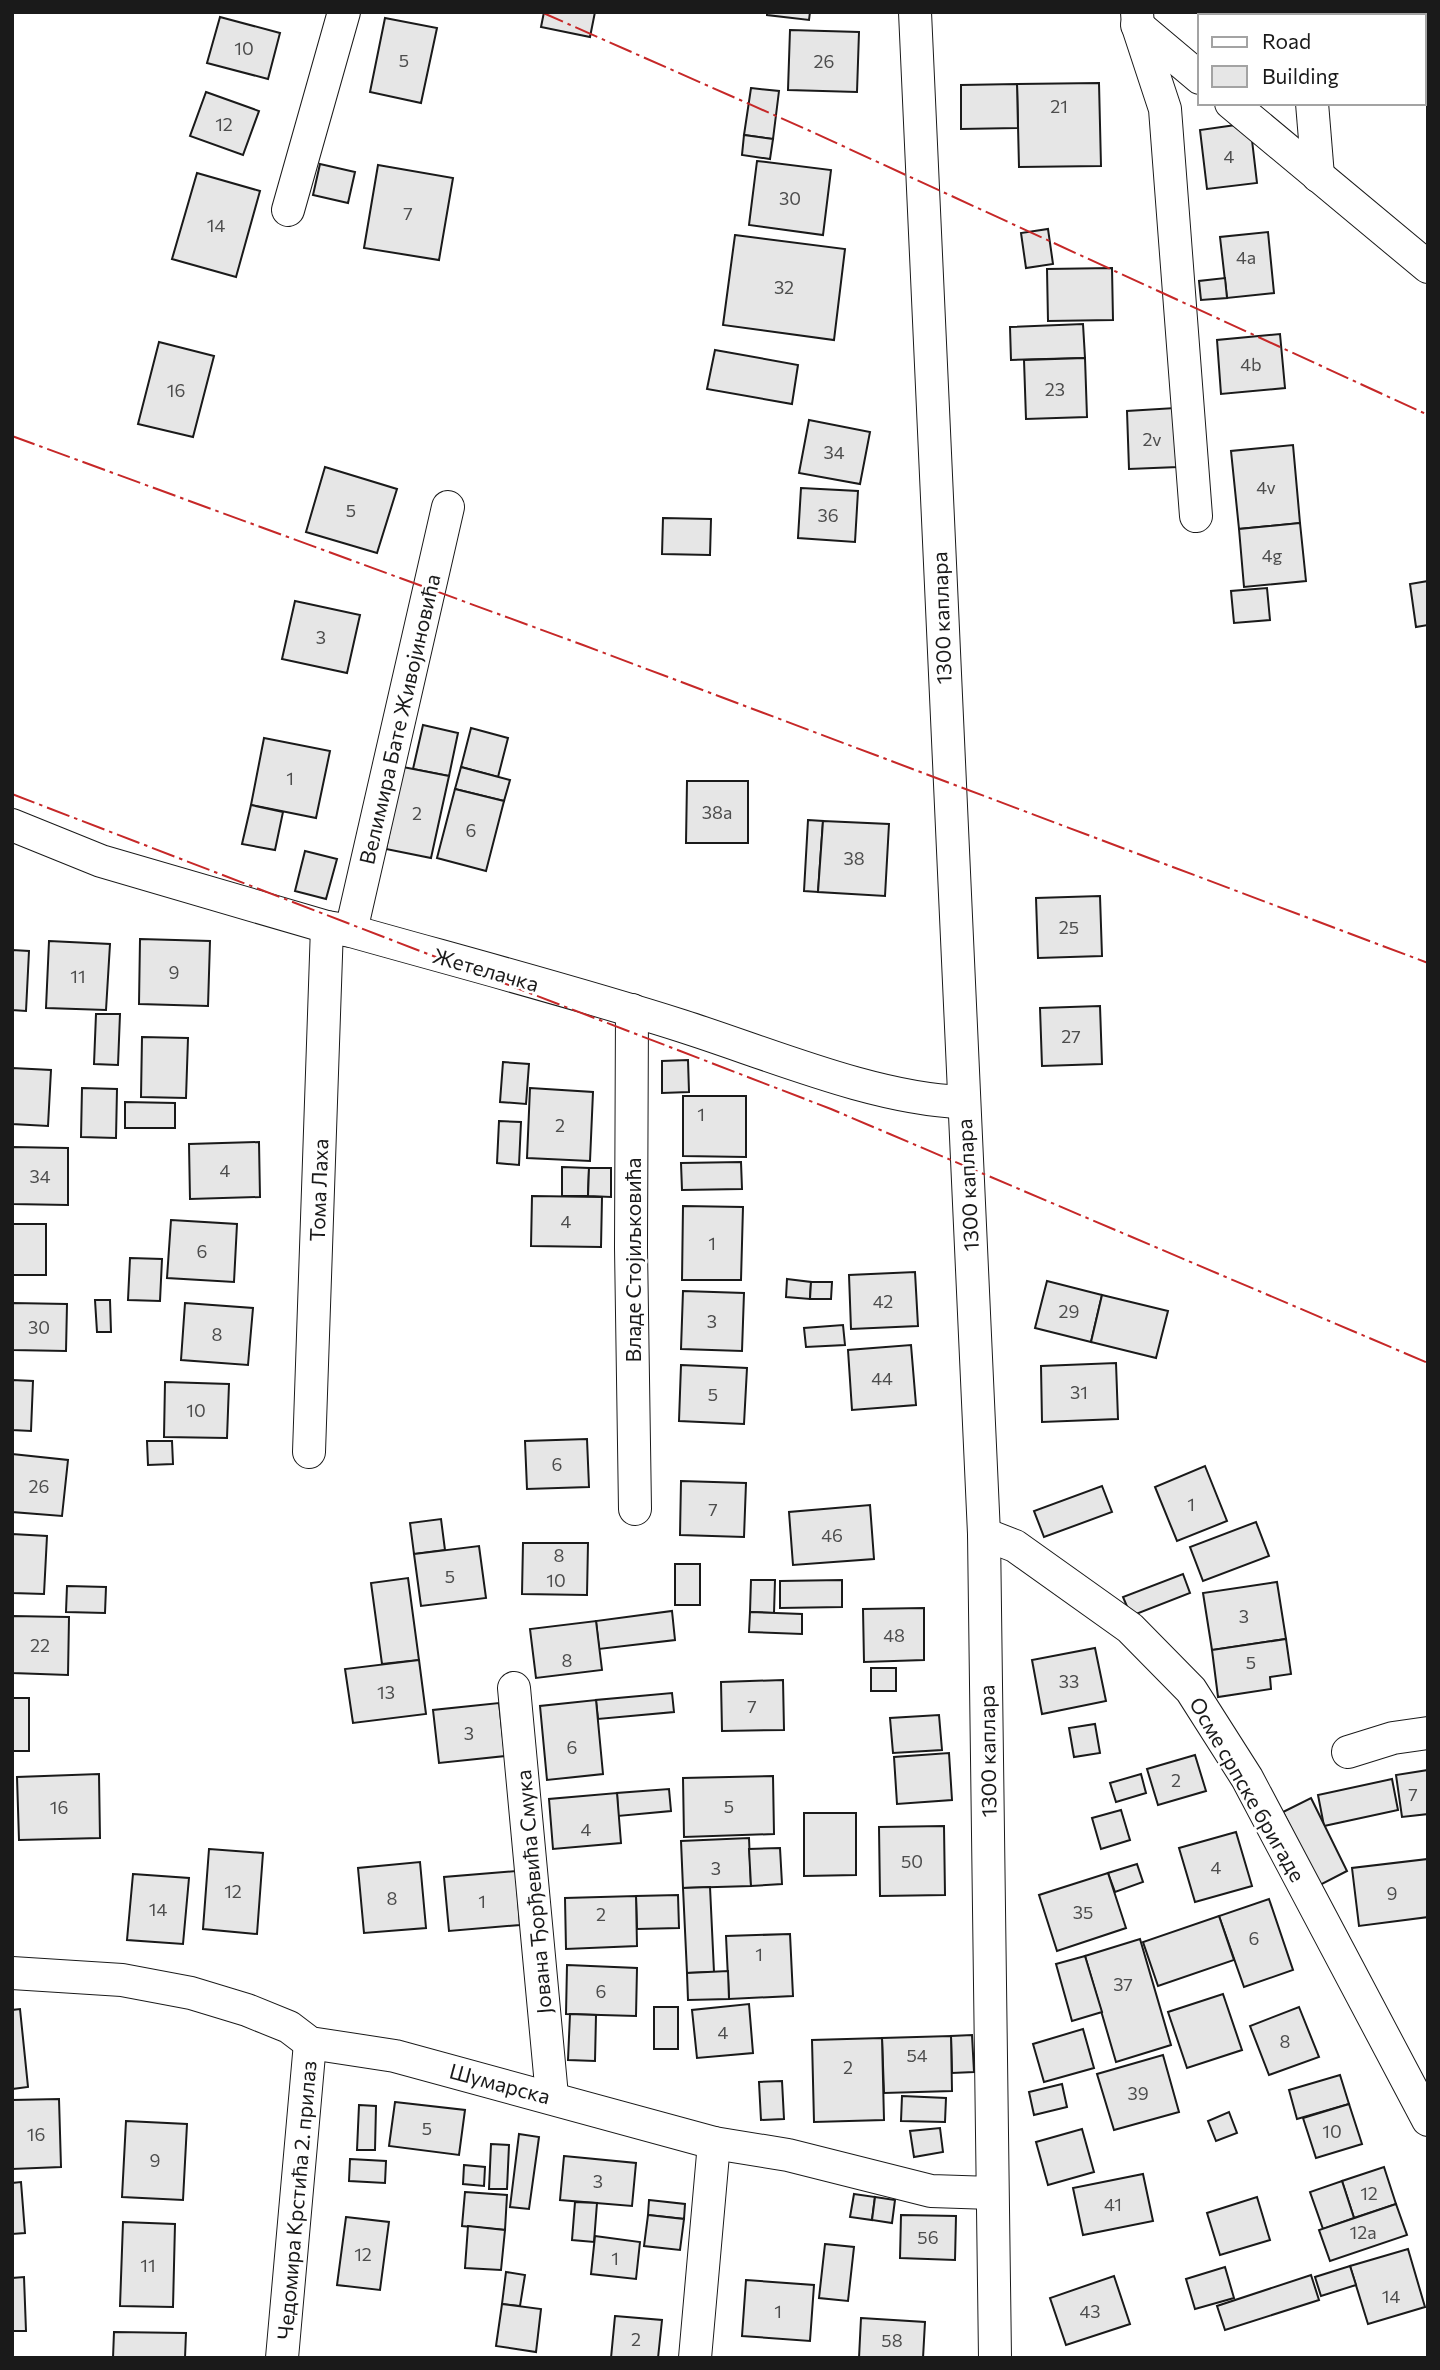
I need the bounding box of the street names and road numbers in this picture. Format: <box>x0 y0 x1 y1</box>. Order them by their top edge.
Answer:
street label: 1300 каплара <box>926 551 956 685</box>
street label: Велимира Бате Живојиновића <box>353 571 445 867</box>
street label: Жетелачка <box>430 942 542 996</box>
street label: 1300 каплара <box>951 1118 983 1252</box>
street label: Тома Лаха <box>304 1138 332 1242</box>
street label: Владе Стојиљковића <box>620 1158 645 1362</box>
street label: 1300 каплара <box>973 1684 1001 1818</box>
street label: Осме српске бригаде <box>1185 1692 1311 1886</box>
street label: Јована Ђорђевића Смука <box>510 1769 556 2015</box>
street label: Шумарска <box>447 2058 553 2108</box>
street label: Чедомира Крстића 2. прилаз <box>271 2059 321 2341</box>

